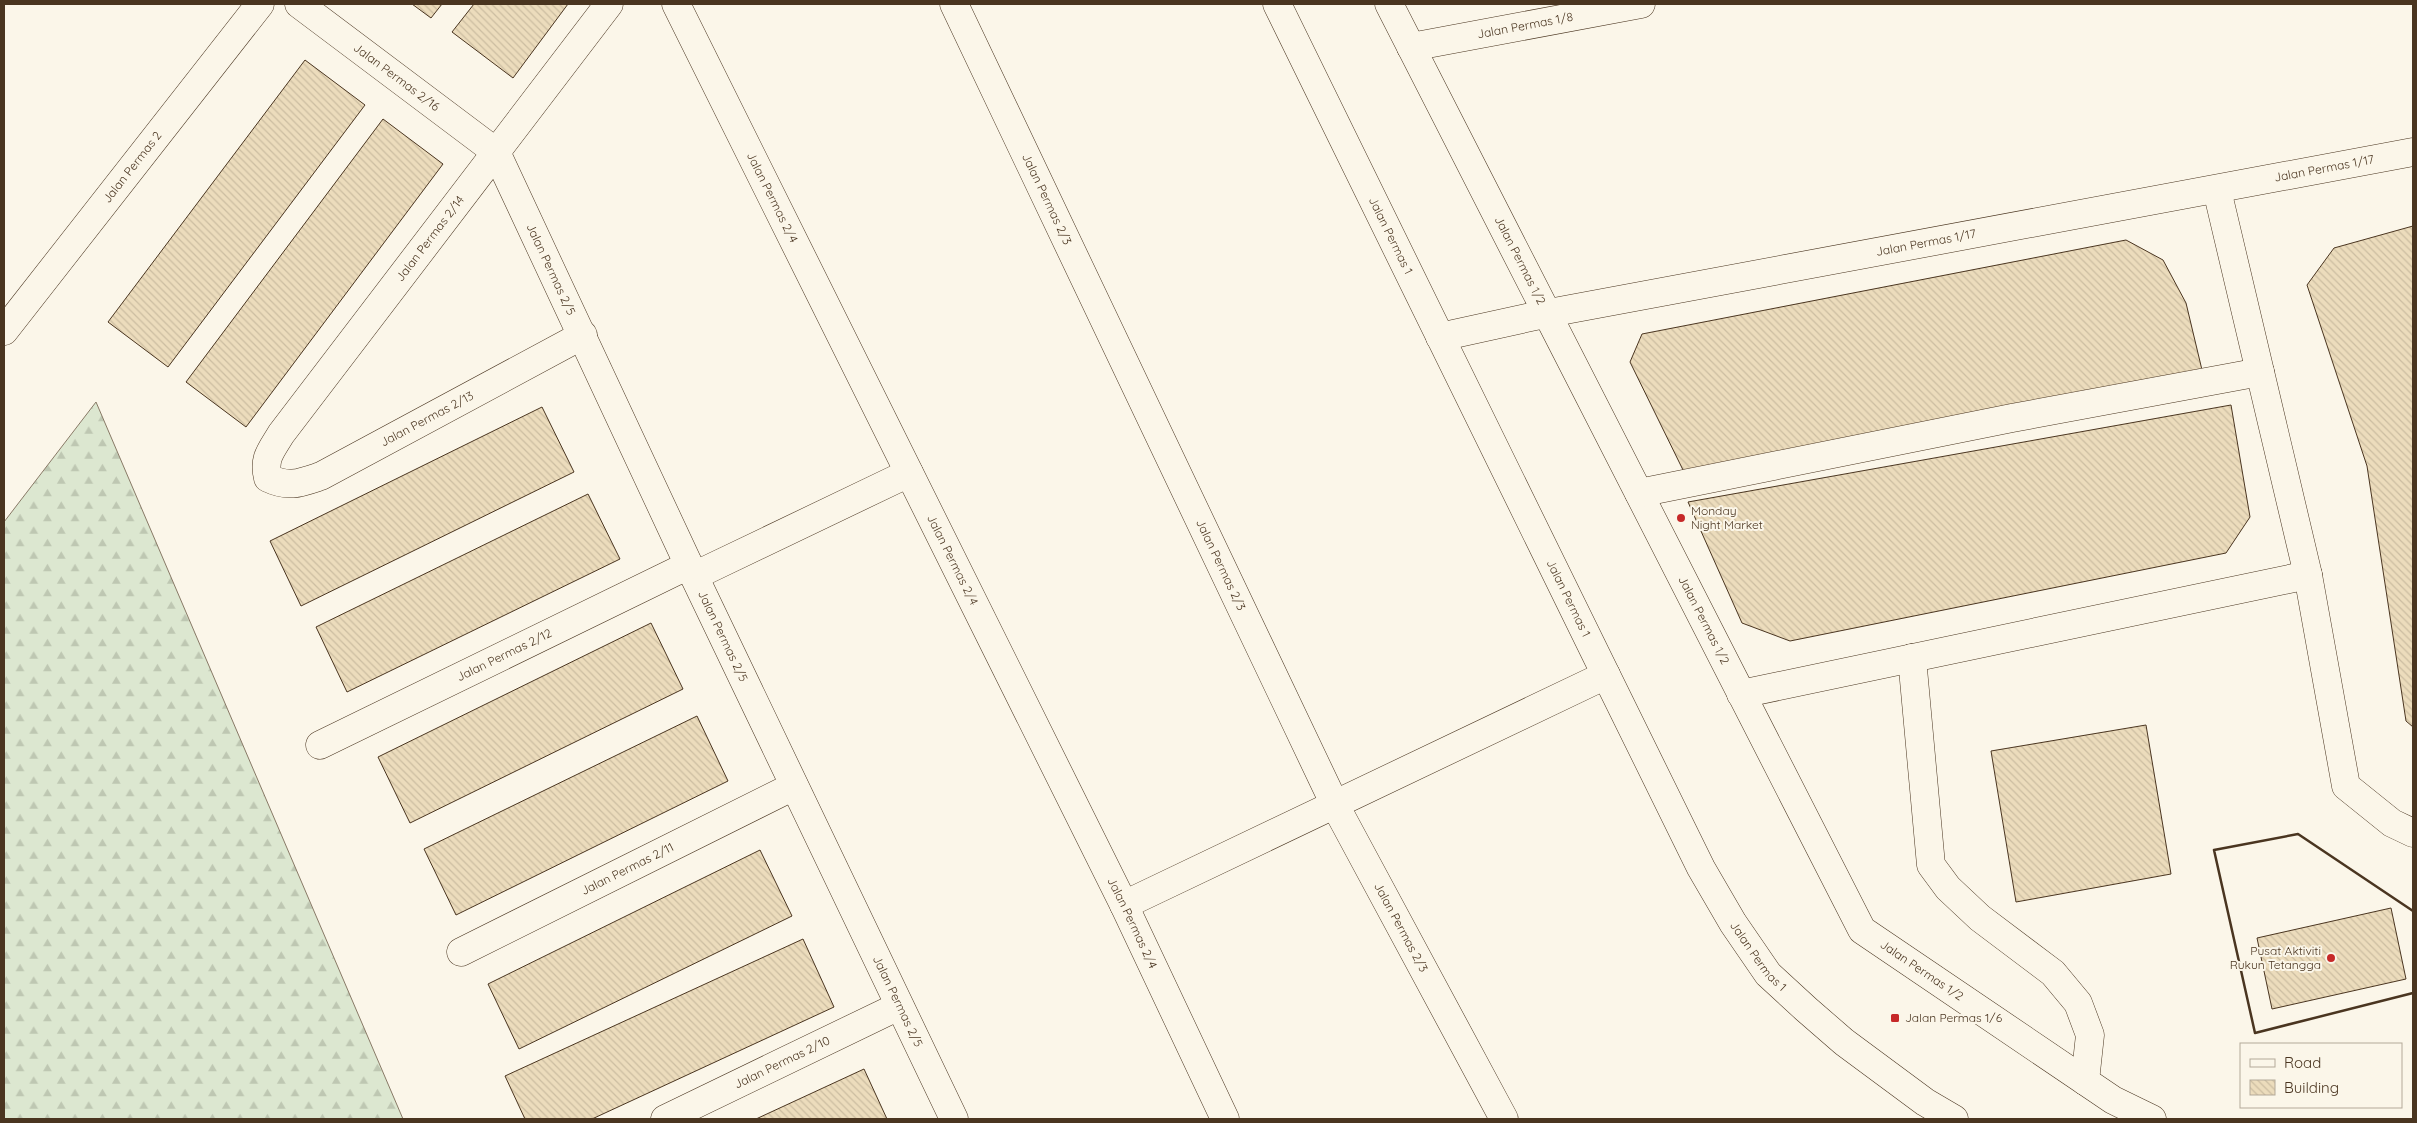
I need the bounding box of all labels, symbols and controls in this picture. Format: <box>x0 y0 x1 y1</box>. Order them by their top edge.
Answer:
street label: Jalan Permas 1/8 <box>1476 9 1574 41</box>
street label: Jalan Permas 2/16 <box>351 40 443 114</box>
street label: Jalan Permas 2 <box>99 128 165 206</box>
street label: Jalan Permas 2/4 <box>744 149 801 245</box>
street label: Jalan Permas 2/3 <box>1019 151 1075 247</box>
street label: Jalan Permas 1/17 <box>2273 151 2375 185</box>
street label: Jalan Permas 2/14 <box>392 193 467 284</box>
street label: Jalan Permas 1 <box>1366 194 1416 277</box>
street label: Jalan Permas 1/2 <box>1492 213 1549 307</box>
street label: Jalan Permas 2/5 <box>523 221 579 317</box>
street label: Jalan Permas 1/17 <box>1875 226 1977 259</box>
street label: Jalan Permas 2/13 <box>378 388 476 449</box>
place label: Monday Night Market <box>1691 503 1763 532</box>
street label: Jalan Permas 2/4 <box>924 512 982 608</box>
marker: Monday Night Market <box>1675 512 1687 524</box>
street label: Jalan Permas 2/3 <box>1193 517 1249 613</box>
street label: Jalan Permas 1 <box>1544 557 1594 639</box>
street label: Jalan Permas 1/2 <box>1675 573 1733 667</box>
street label: Jalan Permas 2/5 <box>695 588 751 684</box>
street label: Jalan Permas 2/12 <box>454 625 554 684</box>
street label: Jalan Permas 2/11 <box>578 839 676 898</box>
street label: Jalan Permas 2/4 <box>1104 875 1161 971</box>
street label: Jalan Permas 2/3 <box>1371 880 1431 974</box>
street label: Jalan Permas 1 <box>1727 918 1790 994</box>
street label: Jalan Permas 1/2 <box>1878 937 1967 1004</box>
place label: Pusat Aktiviti Rukun Tetangga <box>2230 943 2321 972</box>
marker: Pusat Aktiviti Rukun Tetangga <box>2325 952 2337 964</box>
street label: Jalan Permas 2/5 <box>870 953 926 1049</box>
place label: Jalan Permas 1/6 <box>1905 1010 2003 1025</box>
marker: Jalan Permas 1/6 <box>1889 1012 1901 1024</box>
street label: Jalan Permas 2/10 <box>732 1033 832 1092</box>
legend <box>2240 1043 2402 1108</box>
text: Road <box>2284 1053 2321 1072</box>
text: Building <box>2284 1078 2339 1097</box>

